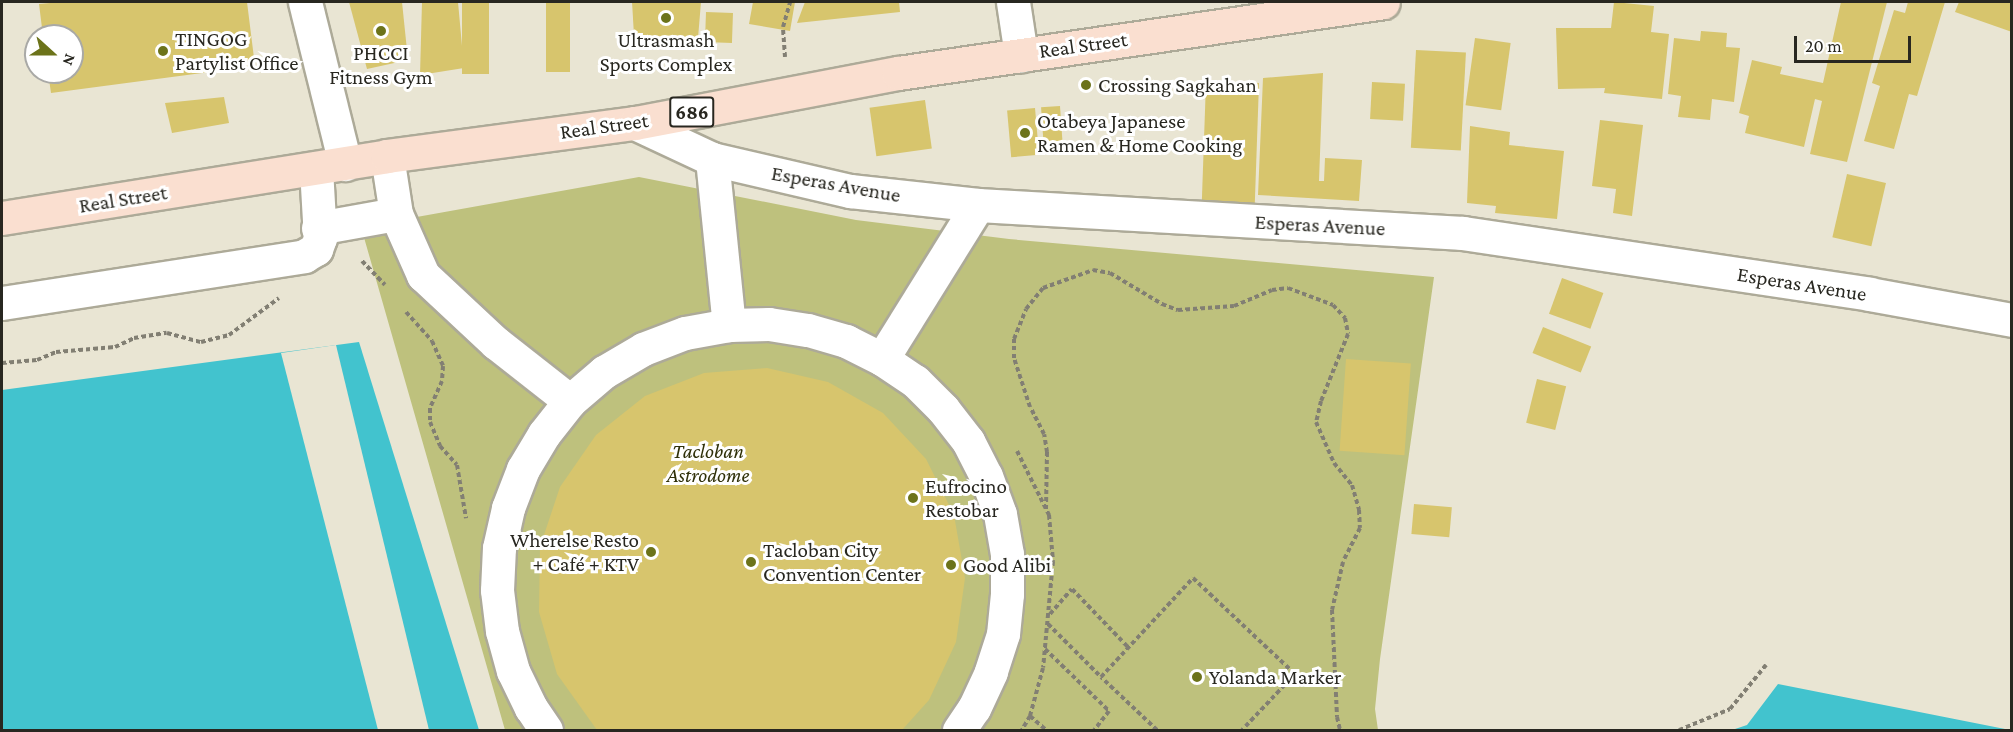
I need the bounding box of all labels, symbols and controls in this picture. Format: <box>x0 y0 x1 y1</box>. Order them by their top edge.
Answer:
marker: Ultrasmash Sports Complex <box>659 11 673 25</box>
north arrow <box>24 24 84 84</box>
marker: PHCCI Fitness Gym <box>374 24 388 38</box>
scale bar <box>1797 24 1914 62</box>
place label: TINGOG Partylist Office <box>175 26 298 76</box>
street label: Real Street <box>1037 26 1129 64</box>
place label: Ultrasmash Sports Complex <box>600 27 732 77</box>
text: 20 m <box>1805 36 1842 56</box>
place label: PHCCI Fitness Gym <box>329 40 433 90</box>
marker: TINGOG Partylist Office <box>156 44 170 58</box>
text: N <box>60 52 79 68</box>
place label: Crossing Sagkahan <box>1098 72 1257 98</box>
marker: Crossing Sagkahan <box>1079 78 1093 92</box>
road number: 686 <box>668 95 716 129</box>
street label: Real Street <box>558 107 650 145</box>
place label: Otabeya Japanese Ramen & Home Cooking <box>1037 108 1242 158</box>
marker: Otabeya Japanese Ramen & Home Cooking <box>1018 126 1032 140</box>
street label: Esperas Avenue <box>769 160 903 208</box>
street label: Real Street <box>77 180 169 218</box>
street label: Esperas Avenue <box>1254 209 1386 241</box>
street label: Esperas Avenue <box>1735 261 1869 307</box>
park label: Tacloban Astrodome <box>667 438 749 488</box>
place label: Eufrocino Restobar <box>925 473 1007 523</box>
marker: Eufrocino Restobar <box>906 491 920 505</box>
place label: Wherelse Resto + Café + KTV <box>510 527 639 577</box>
place label: Tacloban City Convention Center <box>763 537 921 587</box>
marker: Wherelse Resto + Café + KTV <box>644 545 658 559</box>
place label: Good Alibi <box>963 552 1051 578</box>
marker: Tacloban City Convention Center <box>744 555 758 569</box>
marker: Good Alibi <box>944 558 958 572</box>
place label: Yolanda Marker <box>1209 664 1341 690</box>
marker: Yolanda Marker <box>1190 670 1204 684</box>

